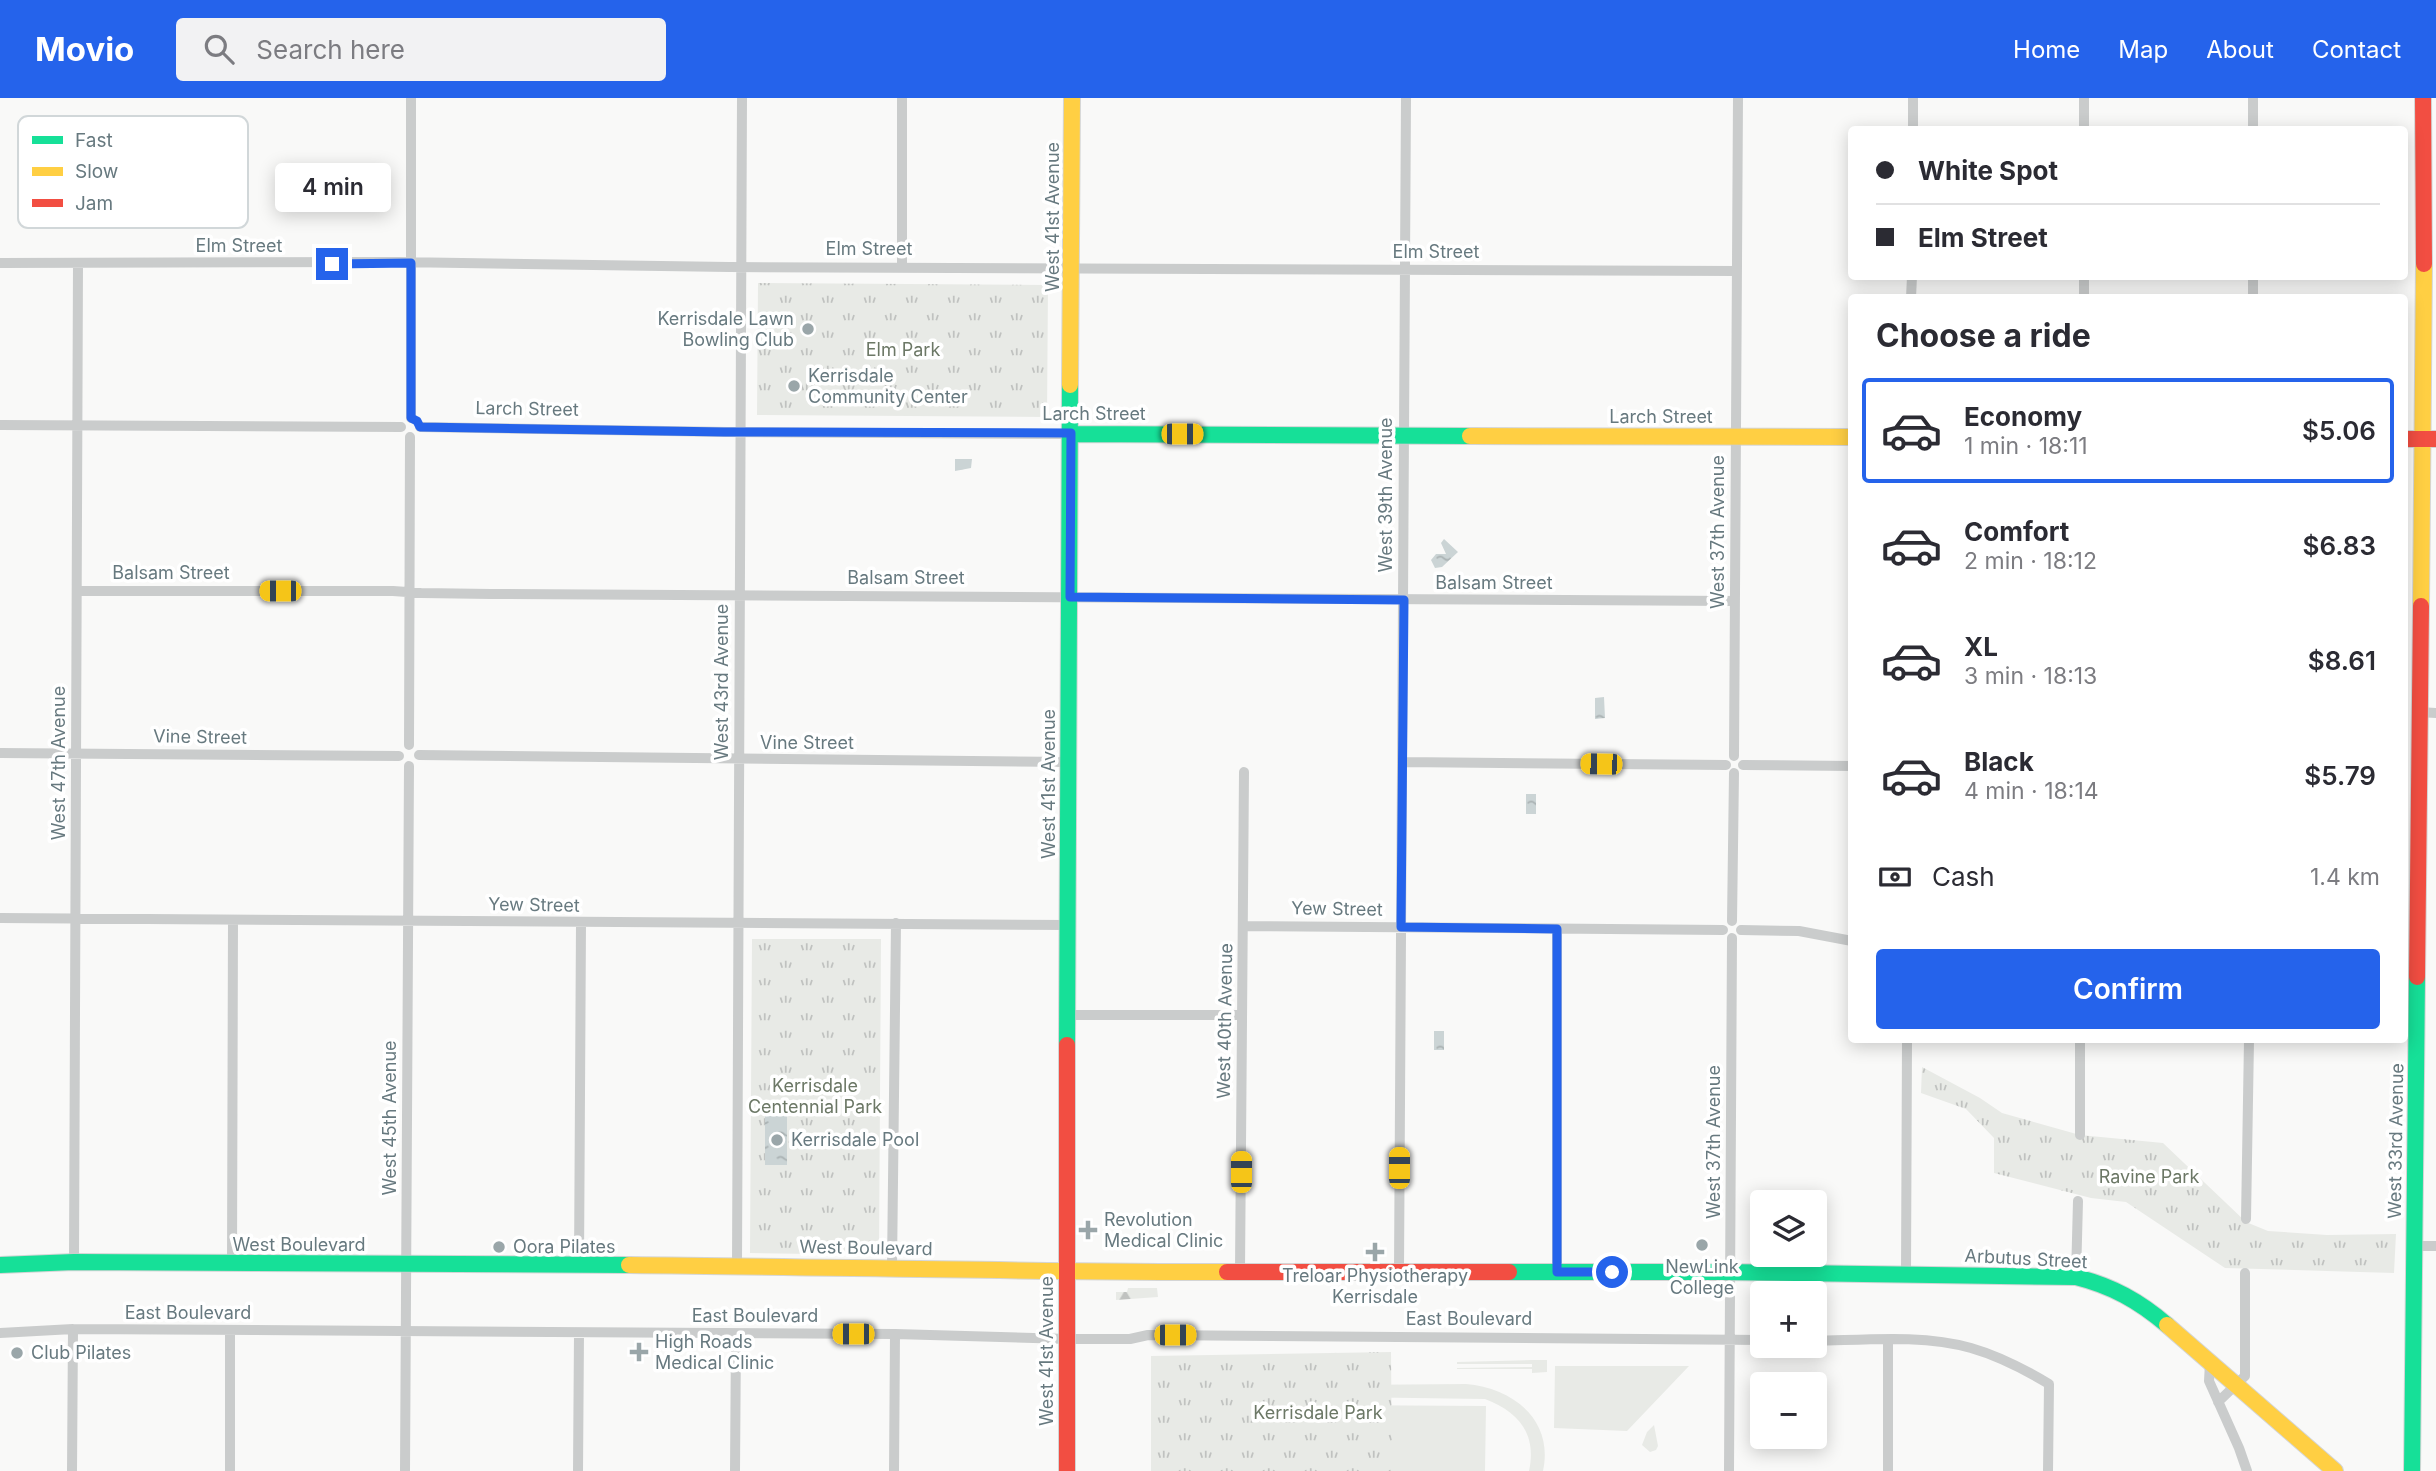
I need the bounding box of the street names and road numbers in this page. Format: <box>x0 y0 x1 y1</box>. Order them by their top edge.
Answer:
street label: West 41st Avenue <box>1042 142 1063 292</box>
street label: Elm Street <box>196 235 283 256</box>
street label: Elm Street <box>826 238 913 259</box>
street label: Elm Street <box>1393 241 1480 262</box>
street label: Larch Street <box>475 397 579 420</box>
street label: Larch Street <box>1042 403 1146 424</box>
street label: Larch Street <box>1609 406 1713 427</box>
street label: West 39th Avenue <box>1375 417 1396 573</box>
street label: West 37th Avenue <box>1707 455 1728 609</box>
street label: Balsam Street <box>112 562 230 583</box>
street label: Balsam Street <box>847 567 965 588</box>
street label: Balsam Street <box>1435 572 1553 593</box>
street label: West 43rd Avenue <box>711 604 732 760</box>
street label: West 47th Avenue <box>48 686 69 840</box>
street label: West 41st Avenue <box>1038 709 1059 859</box>
street label: Vine Street <box>153 725 247 748</box>
street label: Vine Street <box>760 732 854 753</box>
street label: Yew Street <box>488 893 580 916</box>
street label: Yew Street <box>1291 897 1383 920</box>
street label: West 40th Avenue <box>1213 943 1236 1099</box>
street label: West 45th Avenue <box>379 1040 400 1196</box>
street label: West 33rd Avenue <box>2384 1063 2407 1219</box>
street label: West 37th Avenue <box>1703 1065 1724 1219</box>
street label: West Boulevard <box>232 1234 366 1255</box>
street label: West Boulevard <box>799 1236 933 1259</box>
street label: Arbutus Street <box>1964 1245 2088 1272</box>
street label: West 41st Avenue <box>1036 1276 1057 1426</box>
street label: East Boulevard <box>125 1302 251 1323</box>
street label: East Boulevard <box>692 1305 818 1326</box>
street label: East Boulevard <box>1406 1308 1532 1329</box>

